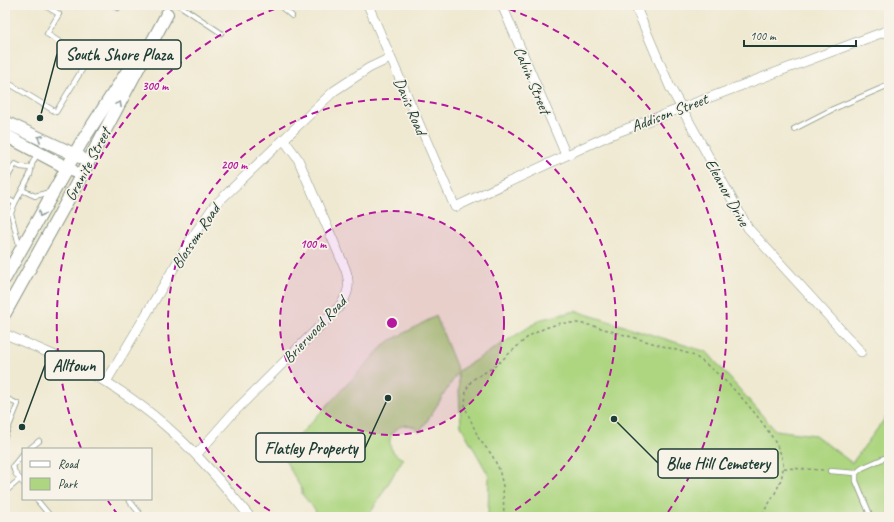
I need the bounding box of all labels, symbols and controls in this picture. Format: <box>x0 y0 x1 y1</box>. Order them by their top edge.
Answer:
scale bar <box>744 22 856 48</box>
text: 100 m <box>750 28 777 44</box>
callout: South Shore Plaza <box>57 40 181 69</box>
text: South Shore Plaza <box>65 44 174 65</box>
street label: Calvin Street <box>509 44 556 120</box>
street label: Davis Road <box>389 75 432 141</box>
text: 300 m <box>142 78 169 94</box>
street label: Addison Street <box>628 89 712 137</box>
one-way arrow <box>115 101 122 108</box>
street label: Granite Street <box>60 122 117 204</box>
one-way arrow <box>36 135 44 143</box>
street label: Eleanor Drive <box>700 155 755 231</box>
text: 200 m <box>221 157 248 173</box>
street label: Blossom Road <box>167 198 226 273</box>
one-way arrow <box>38 210 45 217</box>
text: 100 m <box>300 236 327 252</box>
street label: Brierwood Road <box>279 290 353 368</box>
centre of rings <box>385 316 399 330</box>
callout: Alltown <box>45 351 104 380</box>
text: Alltown <box>53 355 97 376</box>
callout: Flatley Property <box>256 433 365 462</box>
text: Flatley Property <box>265 438 360 459</box>
legend <box>22 448 152 500</box>
callout: Blue Hill Cemetery <box>658 449 778 478</box>
text: Blue Hill Cemetery <box>666 453 772 474</box>
text: Road <box>58 456 80 472</box>
text: Park <box>58 476 79 492</box>

